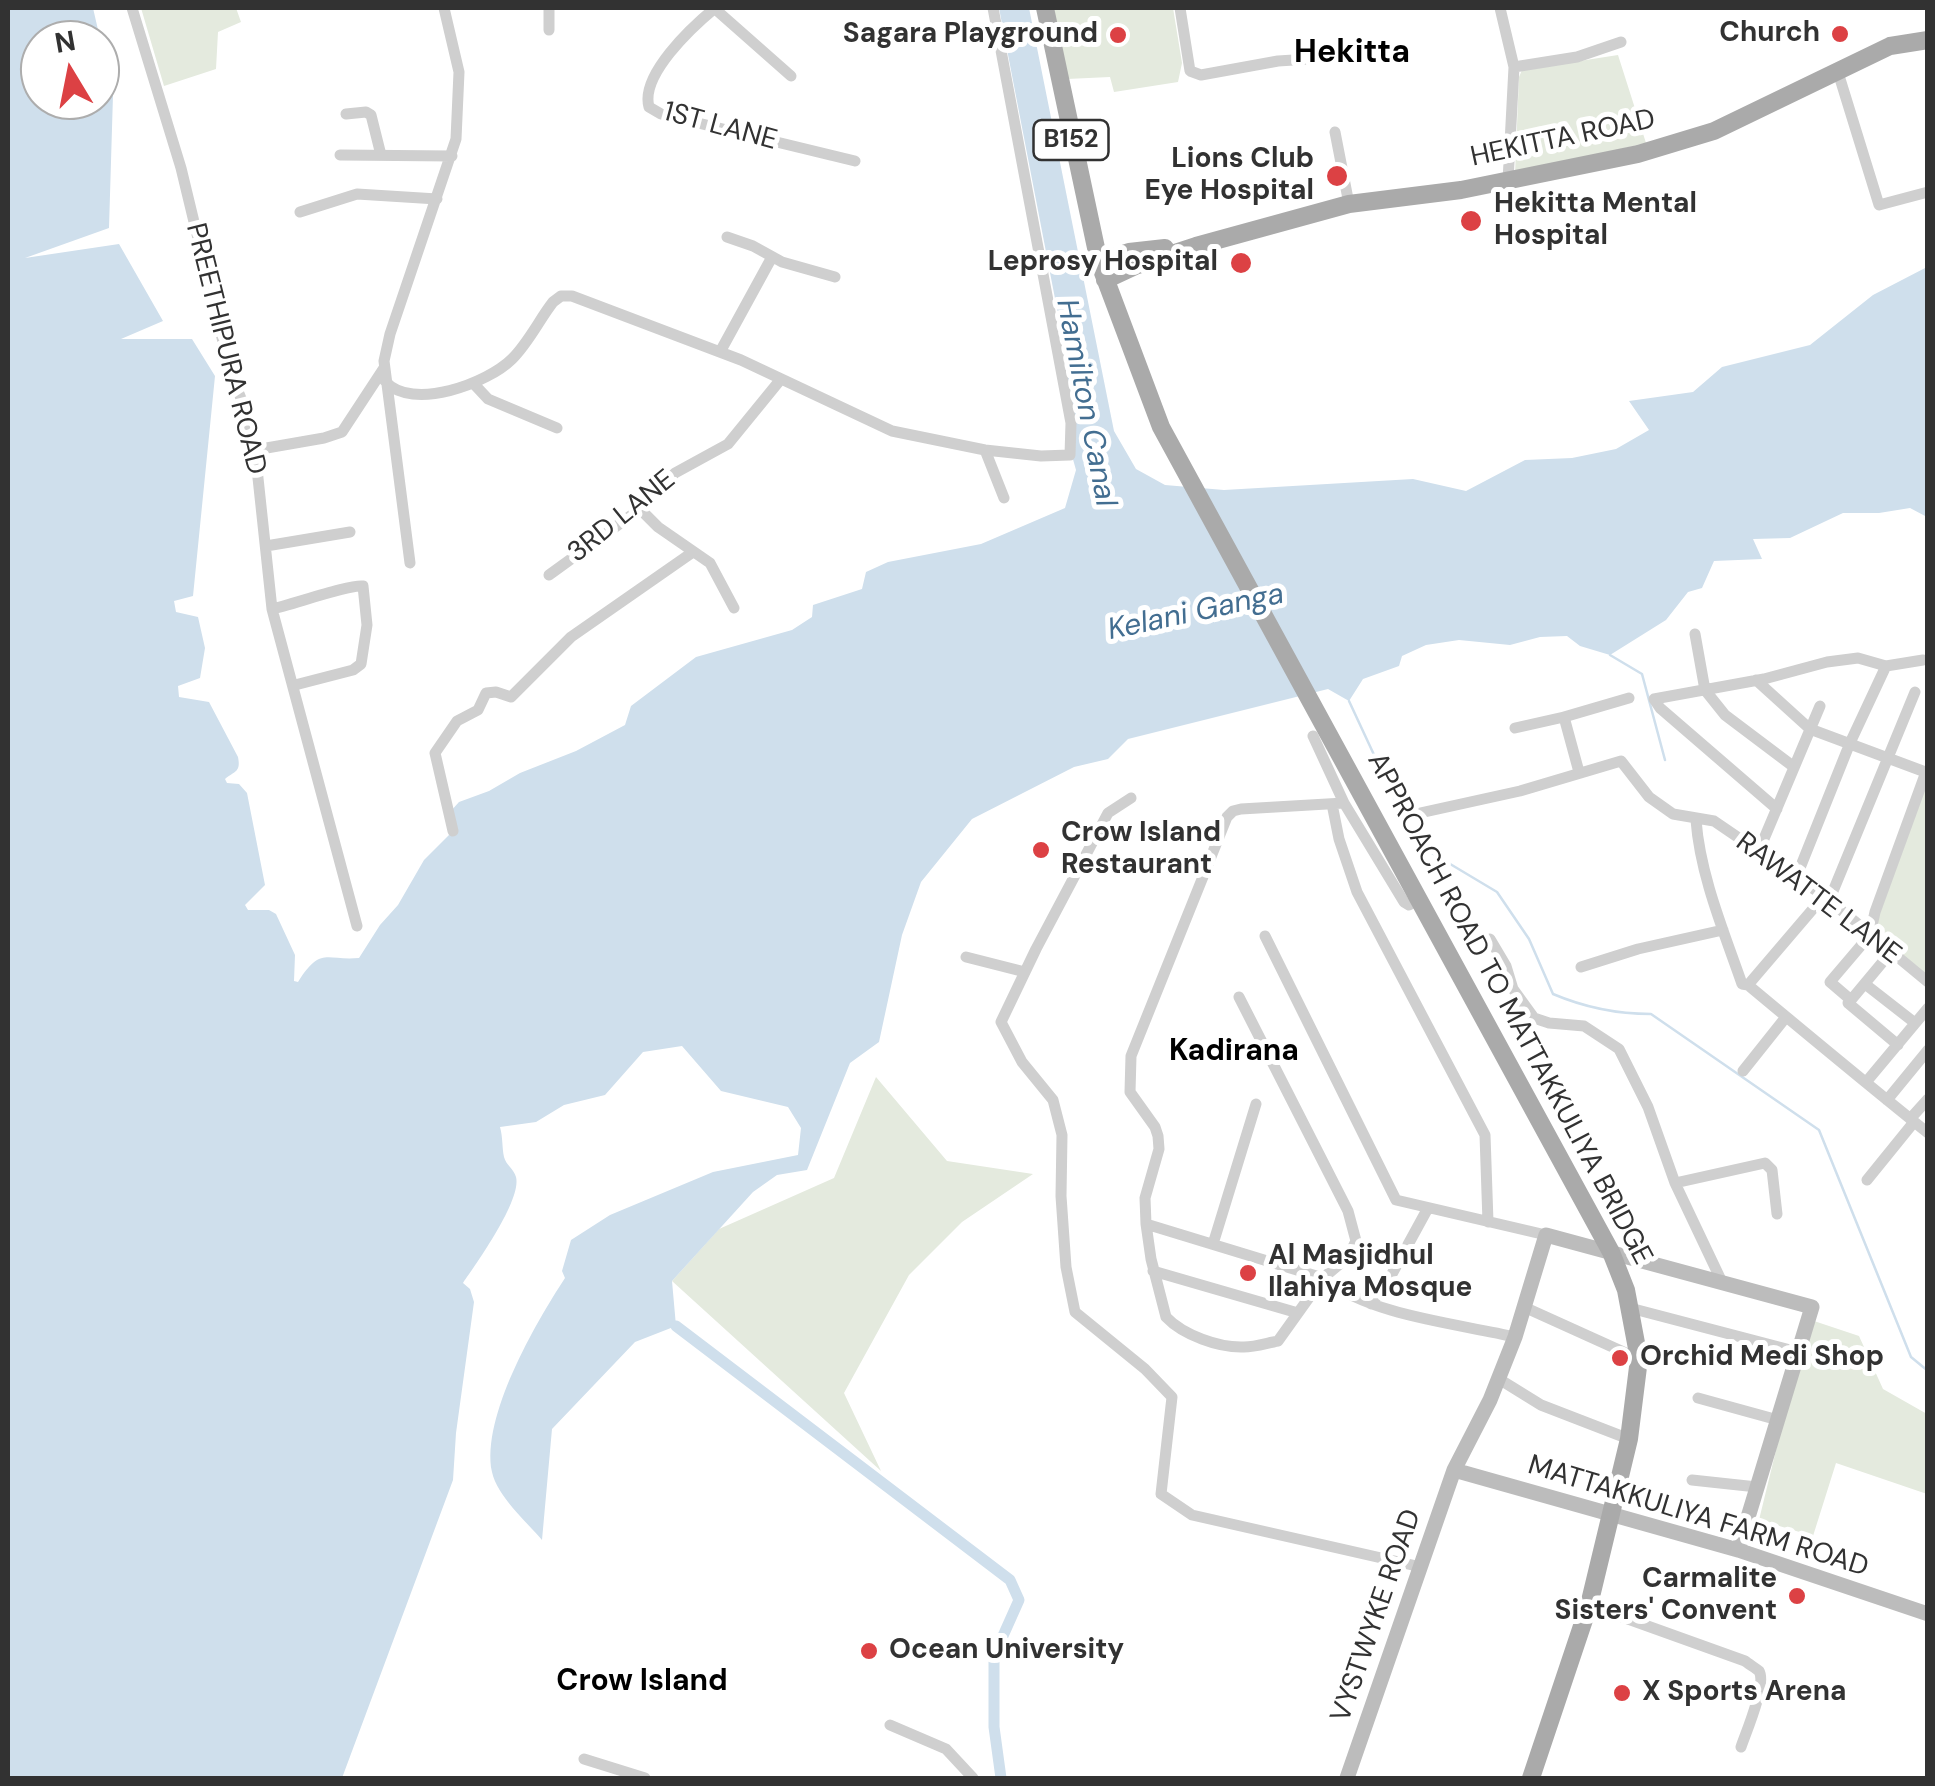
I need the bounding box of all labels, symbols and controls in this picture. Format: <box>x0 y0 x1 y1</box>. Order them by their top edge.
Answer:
place label: Church <box>1719 17 1820 51</box>
place label: Sagara Playground <box>843 18 1098 52</box>
north arrow <box>20 20 120 120</box>
text: N <box>52 22 78 62</box>
marker: Church <box>1829 23 1851 45</box>
marker: Sagara Playground <box>1107 24 1129 46</box>
district label: Hekitta <box>1294 35 1410 73</box>
street label: 1ST LANE <box>660 96 780 158</box>
street label: HEKITTA ROAD <box>1468 103 1658 175</box>
road number: B152 <box>1034 120 1108 160</box>
place label: Lions Club Eye Hospital <box>1145 143 1314 209</box>
marker: Lions Club Eye Hospital <box>1324 163 1350 189</box>
place label: Hekitta Mental Hospital <box>1494 188 1697 254</box>
marker: Hekitta Mental Hospital <box>1458 208 1484 234</box>
street label: PREETHIPURA ROAD <box>178 220 272 478</box>
place label: Leprosy Hospital <box>988 246 1218 280</box>
marker: Leprosy Hospital <box>1228 250 1254 276</box>
water label: Hamilton Canal <box>1047 296 1123 510</box>
street label: 3RD LANE <box>562 464 682 570</box>
water label: Kelani Ganga <box>1105 577 1287 649</box>
street label: APPROACH ROAD TO MATTAKKULIYA BRIDGE <box>1359 747 1659 1271</box>
place label: Crow Island Restaurant <box>1061 817 1221 883</box>
street label: RAWATTE LANE <box>1729 826 1907 972</box>
marker: Crow Island Restaurant <box>1030 839 1052 861</box>
district label: Kadirana <box>1169 1034 1299 1070</box>
place label: Al Masjidhul Ilahiya Mosque <box>1268 1240 1472 1306</box>
marker: Al Masjidhul Ilahiya Mosque <box>1237 1262 1259 1284</box>
place label: Orchid Medi Shop <box>1640 1341 1884 1375</box>
marker: Orchid Medi Shop <box>1609 1347 1631 1369</box>
street label: MATTAKKULIYA FARM ROAD <box>1524 1449 1872 1585</box>
street label: VYSTWYKE ROAD <box>1325 1505 1429 1727</box>
place label: Carmalite Sisters' Convent <box>1555 1563 1777 1629</box>
marker: Carmalite Sisters' Convent <box>1786 1585 1808 1607</box>
place label: Ocean University <box>889 1634 1124 1668</box>
marker: Ocean University <box>858 1640 880 1662</box>
district label: Crow Island <box>556 1664 728 1700</box>
place label: X Sports Arena <box>1642 1676 1846 1710</box>
marker: X Sports Arena <box>1611 1682 1633 1704</box>

